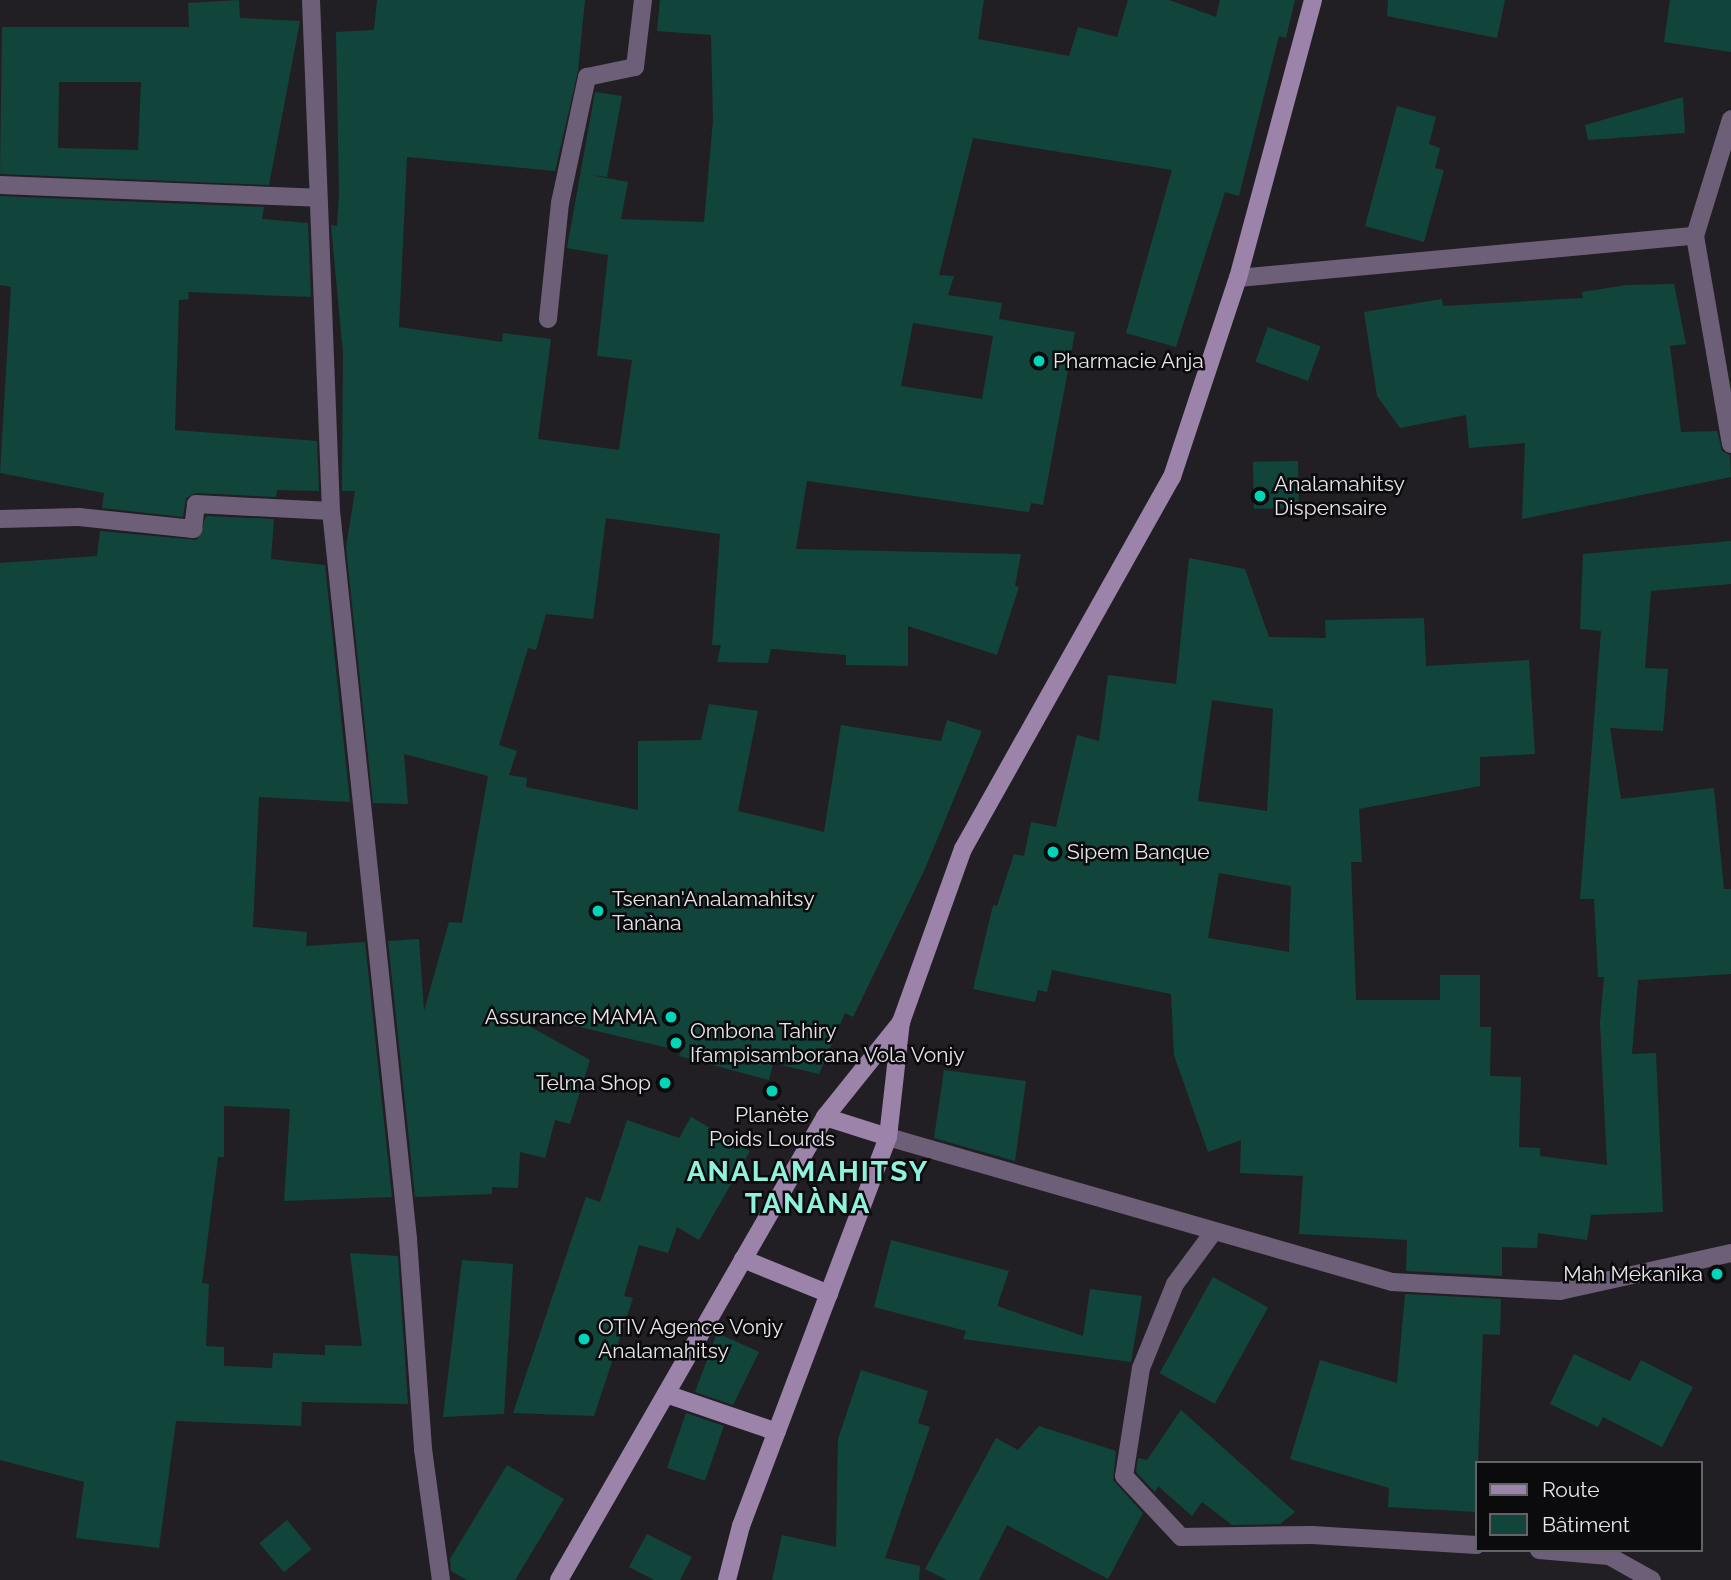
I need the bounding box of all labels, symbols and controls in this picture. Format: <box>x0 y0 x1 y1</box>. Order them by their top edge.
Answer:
place label: Pharmacie Anja <box>1053 348 1204 374</box>
marker: Pharmacie Anja <box>1031 353 1047 369</box>
place label: Analamahitsy Dispensaire <box>1274 471 1405 521</box>
marker: Analamahitsy Dispensaire <box>1252 488 1268 504</box>
place label: Sipem Banque <box>1067 839 1210 865</box>
marker: Sipem Banque <box>1045 844 1061 860</box>
place label: Tsenan'Analamahitsy Tanàna <box>612 886 815 936</box>
marker: Tsenan'Analamahitsy Tanàna <box>590 903 606 919</box>
place label: Assurance MAMA <box>485 1004 657 1030</box>
marker: Assurance MAMA <box>663 1009 679 1025</box>
place label: Ombona Tahiry Ifampisamborana Vola Vonjy <box>690 1018 966 1068</box>
marker: Ombona Tahiry Ifampisamborana Vola Vonjy <box>668 1035 684 1051</box>
place label: Telma Shop <box>536 1070 651 1096</box>
marker: Telma Shop <box>657 1075 673 1091</box>
marker: Planète Poids Lourds <box>764 1083 780 1099</box>
place label: Planète Poids Lourds <box>709 1102 835 1152</box>
district label: ANALAMAHITSY TANÀNA <box>688 1155 928 1221</box>
place label: Mah Mekanika <box>1563 1261 1703 1287</box>
marker: Mah Mekanika <box>1709 1266 1725 1282</box>
place label: OTIV Agence Vonjy Analamahitsy <box>598 1314 785 1364</box>
marker: OTIV Agence Vonjy Analamahitsy <box>576 1331 592 1347</box>
legend <box>1476 1461 1703 1552</box>
text: Route <box>1542 1477 1600 1502</box>
text: Bâtiment <box>1542 1512 1630 1537</box>

